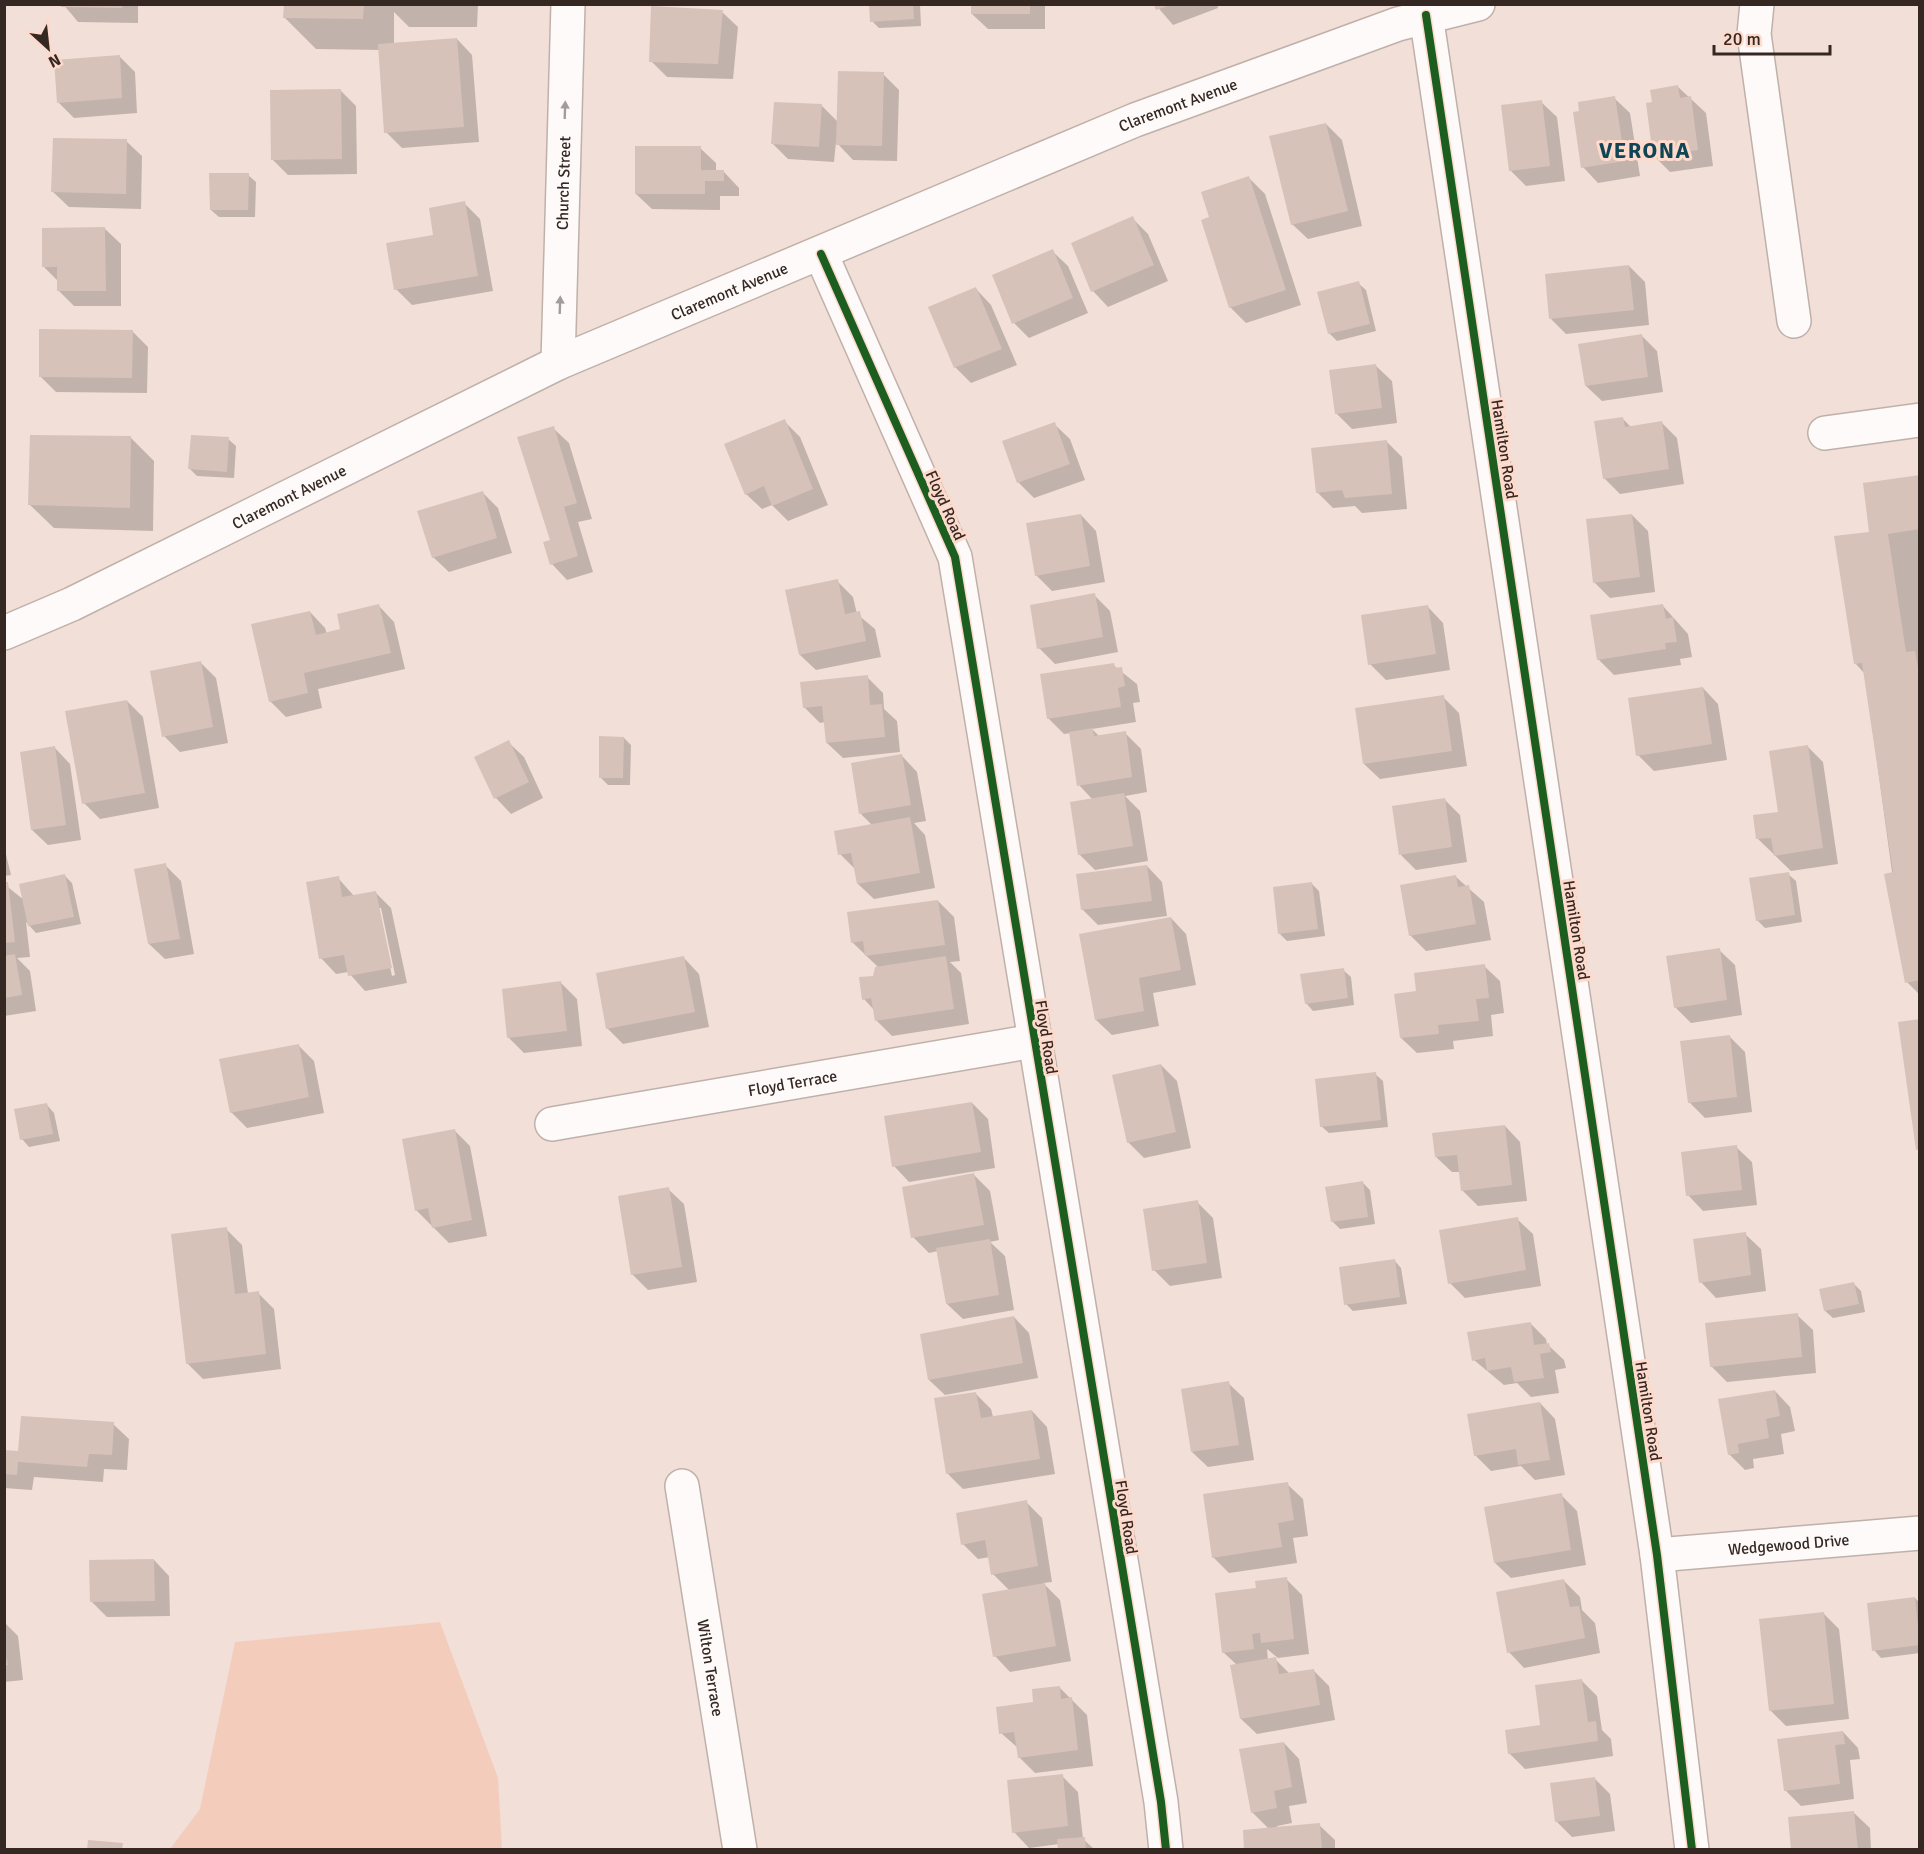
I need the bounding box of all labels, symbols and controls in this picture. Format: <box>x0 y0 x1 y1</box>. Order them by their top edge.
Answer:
north arrow <box>18 18 78 78</box>
scale bar <box>1714 18 1830 56</box>
text: 20 m <box>1723 28 1761 50</box>
text: N <box>45 49 64 72</box>
street label: Claremont Avenue <box>1116 74 1240 137</box>
one-way arrow <box>561 100 570 119</box>
street label: Church Street <box>553 135 575 230</box>
district label: VERONA <box>1599 137 1691 164</box>
street label: Claremont Avenue <box>668 258 791 325</box>
one-way arrow <box>555 295 565 314</box>
street label: Hamilton Road <box>1486 398 1522 500</box>
street label: Claremont Avenue <box>229 461 350 534</box>
street label: Floyd Road <box>921 467 969 544</box>
street label: Hamilton Road <box>1558 879 1594 981</box>
street label: Floyd Road <box>1030 999 1062 1076</box>
street label: Floyd Terrace <box>747 1066 839 1101</box>
street label: Hamilton Road <box>1630 1360 1666 1462</box>
street label: Floyd Road <box>1110 1479 1142 1556</box>
street label: Wedgewood Drive <box>1727 1530 1850 1560</box>
street label: Wilton Terrace <box>692 1618 728 1718</box>

